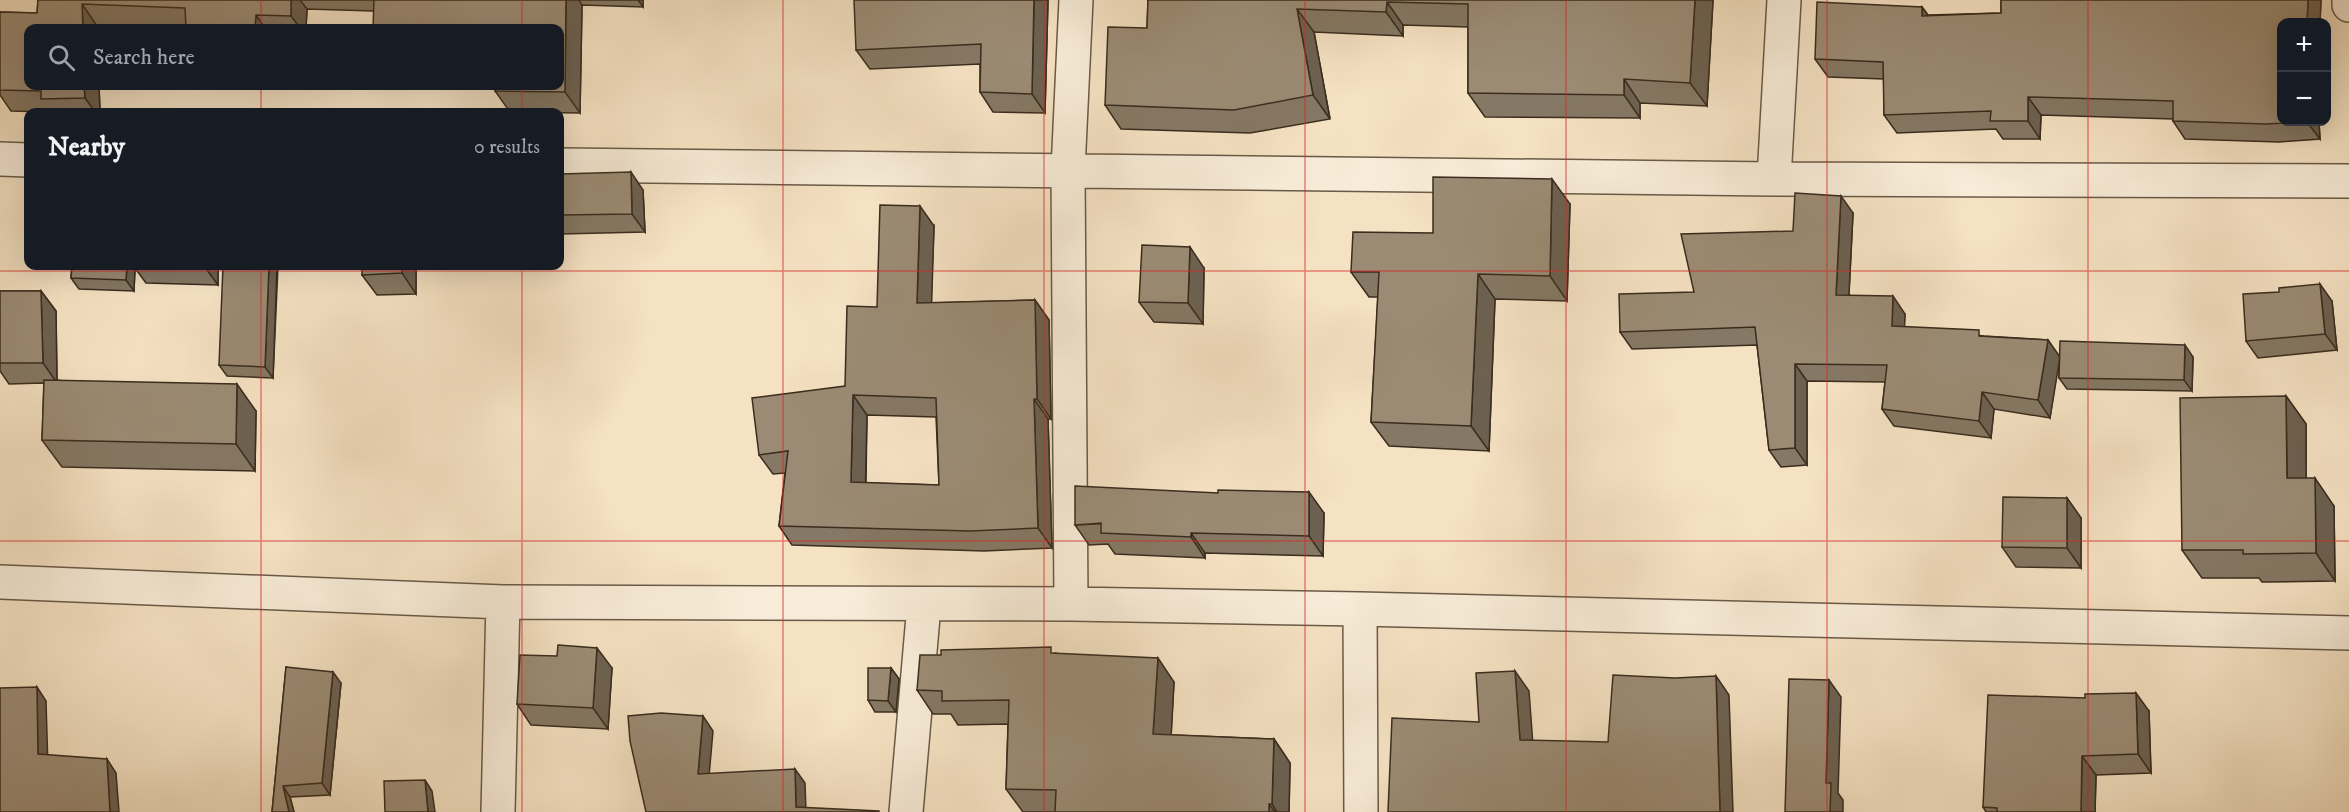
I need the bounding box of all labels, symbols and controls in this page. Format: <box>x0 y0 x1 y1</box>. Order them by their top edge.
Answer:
map controls <box>2277 18 2331 126</box>
button: + <box>2277 18 2331 72</box>
search box <box>24 24 564 90</box>
icon: search <box>45 41 78 74</box>
text: Search here <box>93 44 195 71</box>
button: − <box>2277 72 2331 126</box>
text: Nearby <box>48 131 125 164</box>
text: 0 results <box>474 135 540 160</box>

